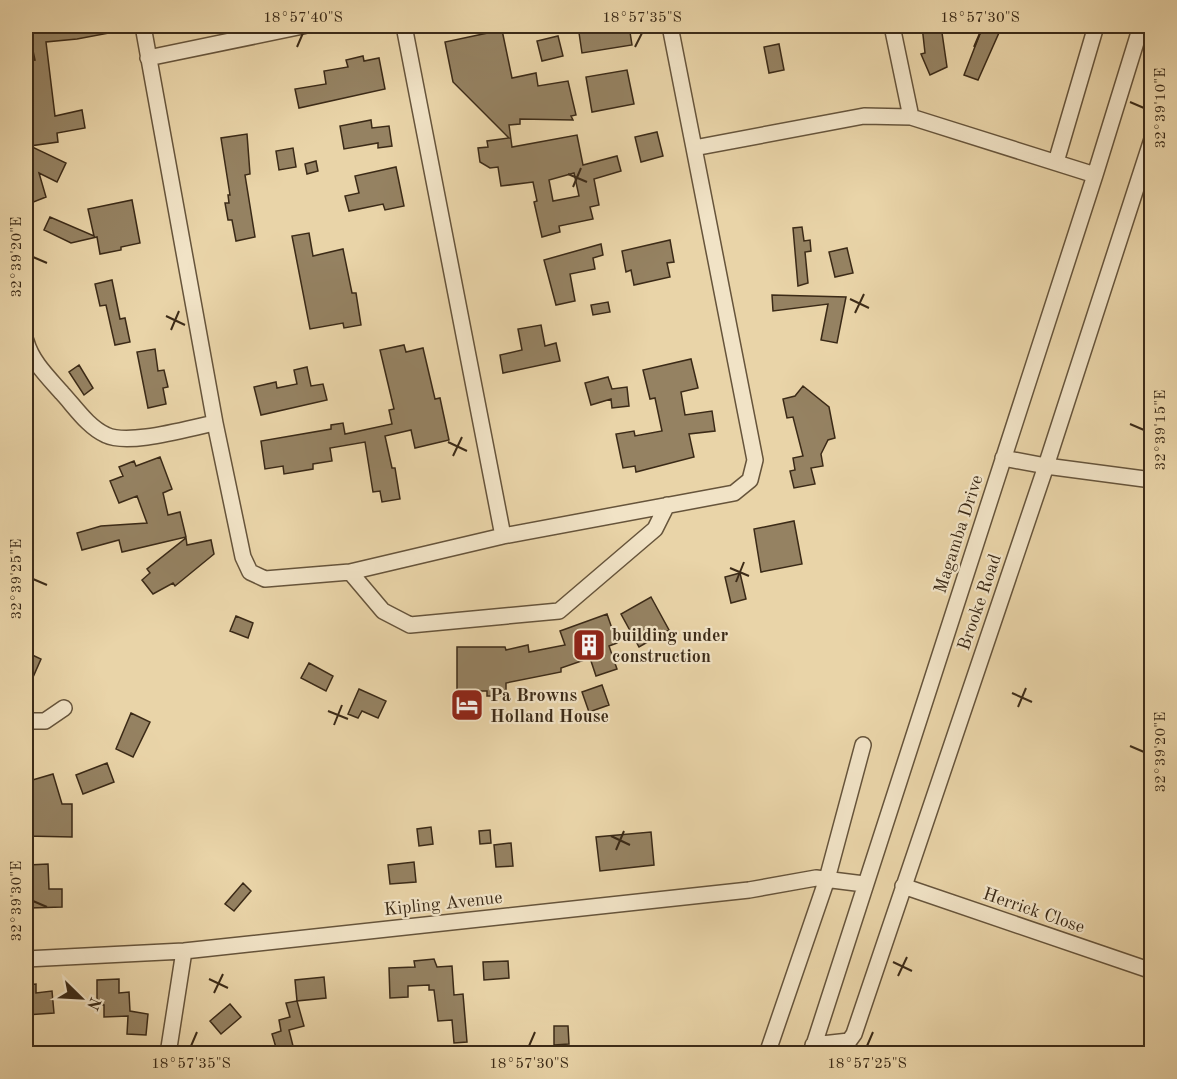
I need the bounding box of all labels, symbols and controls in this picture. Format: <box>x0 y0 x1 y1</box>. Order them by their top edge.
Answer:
text: 18°57'40"S <box>263 11 343 26</box>
text: 18°57'35"S <box>602 11 682 26</box>
text: 18°57'30"S <box>940 11 1020 26</box>
text: 32°39'10"E <box>1154 68 1169 148</box>
text: 32°39'20"E <box>10 217 25 297</box>
text: 32°39'15"E <box>1154 390 1169 470</box>
street label: Magamba Drive <box>931 473 987 596</box>
text: 32°39'25"E <box>10 539 25 619</box>
street label: Brooke Road <box>955 552 1005 653</box>
building icon: building under construction <box>571 627 607 663</box>
place label: building under construction <box>612 627 728 666</box>
hotel icon: Pa Browns Holland House <box>449 687 485 723</box>
place label: Pa Browns Holland House <box>490 687 609 726</box>
text: 32°39'20"E <box>1154 712 1169 792</box>
text: 32°39'30"E <box>10 861 25 941</box>
street label: Herrick Close <box>980 885 1087 937</box>
street label: Kipling Avenue <box>383 889 503 919</box>
north arrow <box>51 968 111 1028</box>
text: N <box>83 994 103 1013</box>
text: 18°57'35"S <box>151 1057 231 1072</box>
text: 18°57'30"S <box>489 1057 569 1072</box>
text: 18°57'25"S <box>827 1057 907 1072</box>

